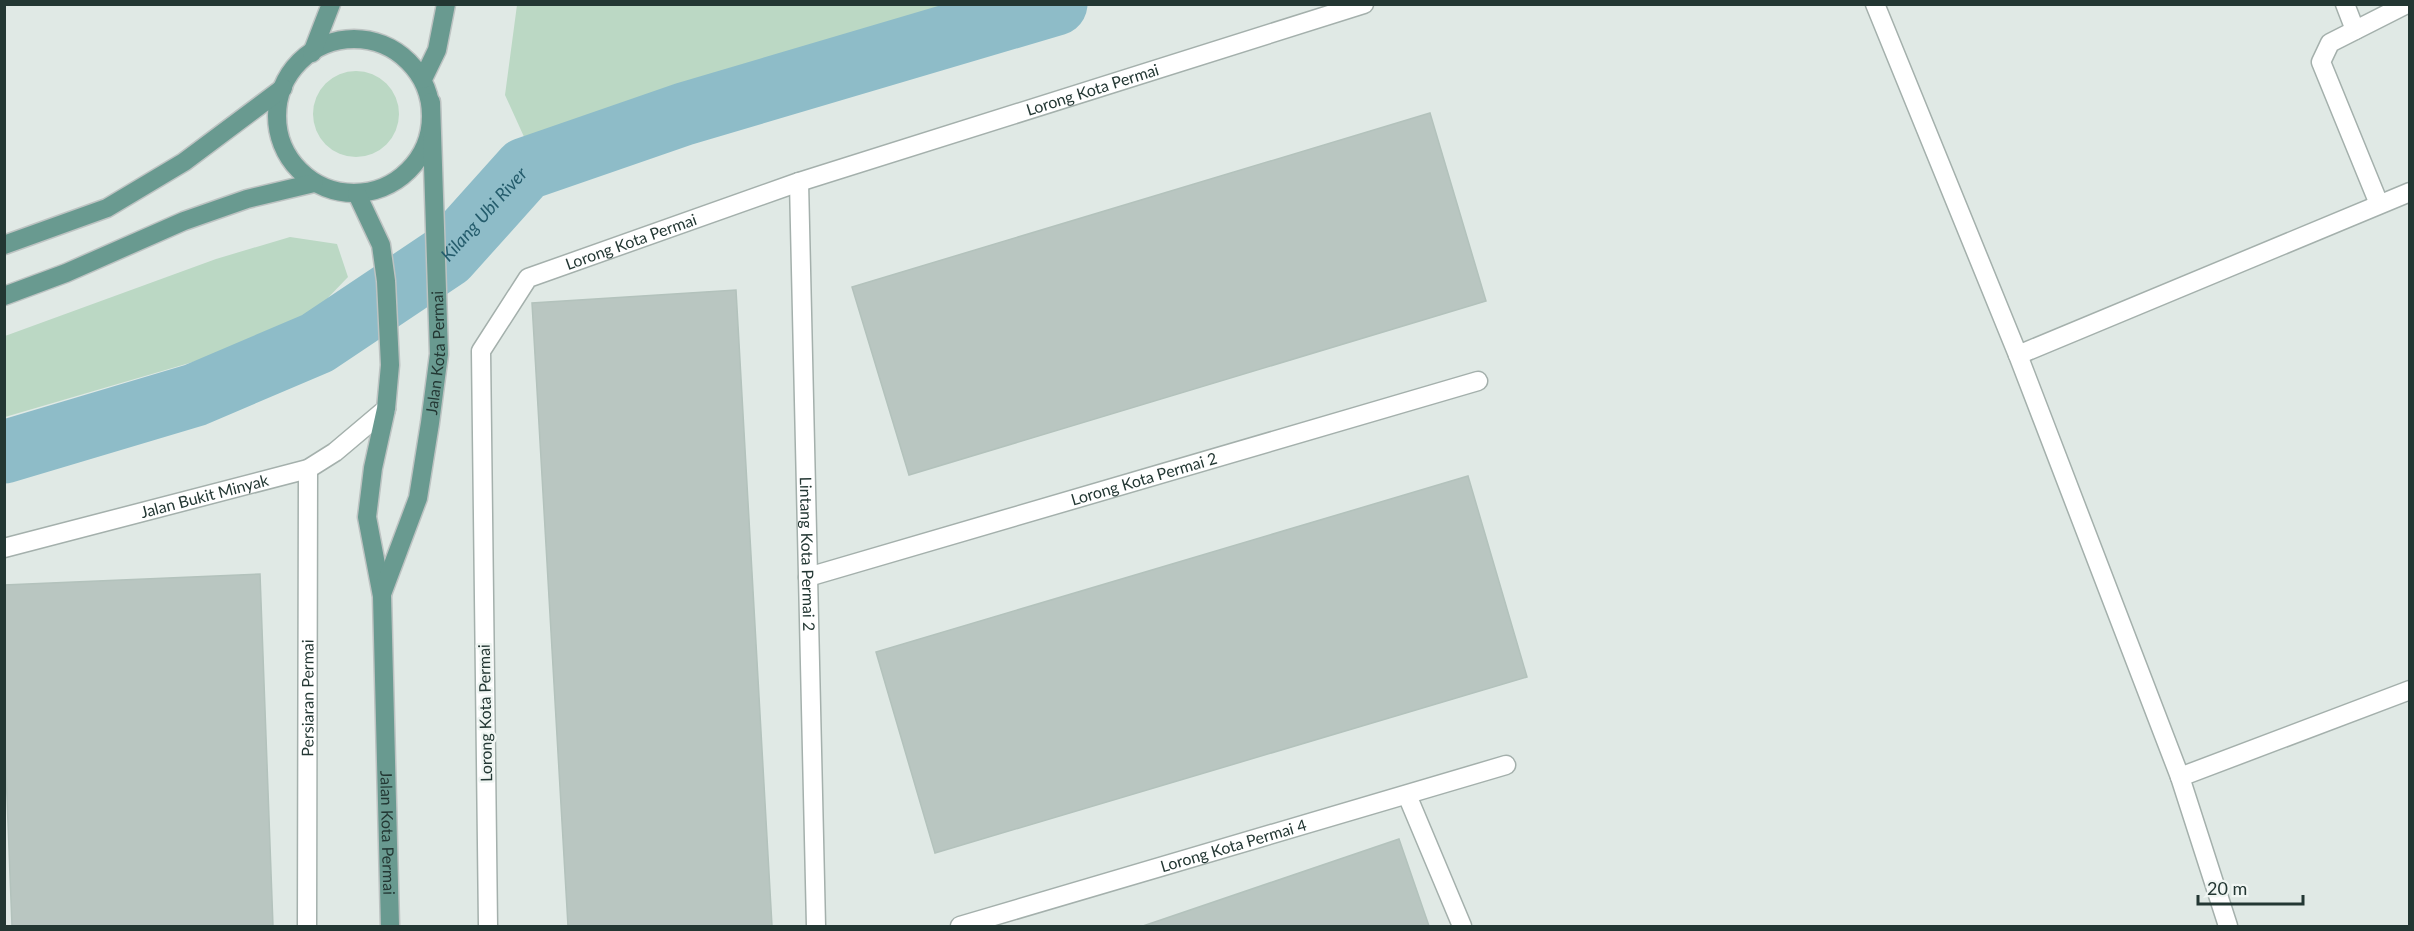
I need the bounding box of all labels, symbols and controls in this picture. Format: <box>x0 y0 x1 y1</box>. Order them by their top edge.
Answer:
street label: Lorong Kota Permai <box>1024 59 1161 119</box>
water label: Kilang Ubi River <box>436 162 532 265</box>
street label: Lorong Kota Permai <box>563 209 699 273</box>
street label: Jalan Kota Permai <box>421 291 448 416</box>
street label: Lorong Kota Permai 2 <box>1069 448 1219 509</box>
street label: Jalan Bukit Minyak <box>138 469 271 521</box>
street label: Lintang Kota Permai 2 <box>797 476 819 631</box>
street label: Persiaran Permai <box>297 639 317 757</box>
street label: Lorong Kota Permai <box>474 644 495 782</box>
street label: Jalan Kota Permai <box>377 770 399 895</box>
street label: Lorong Kota Permai 4 <box>1158 814 1308 875</box>
scale bar <box>2198 868 2303 906</box>
text: 20 m <box>2207 877 2247 899</box>

